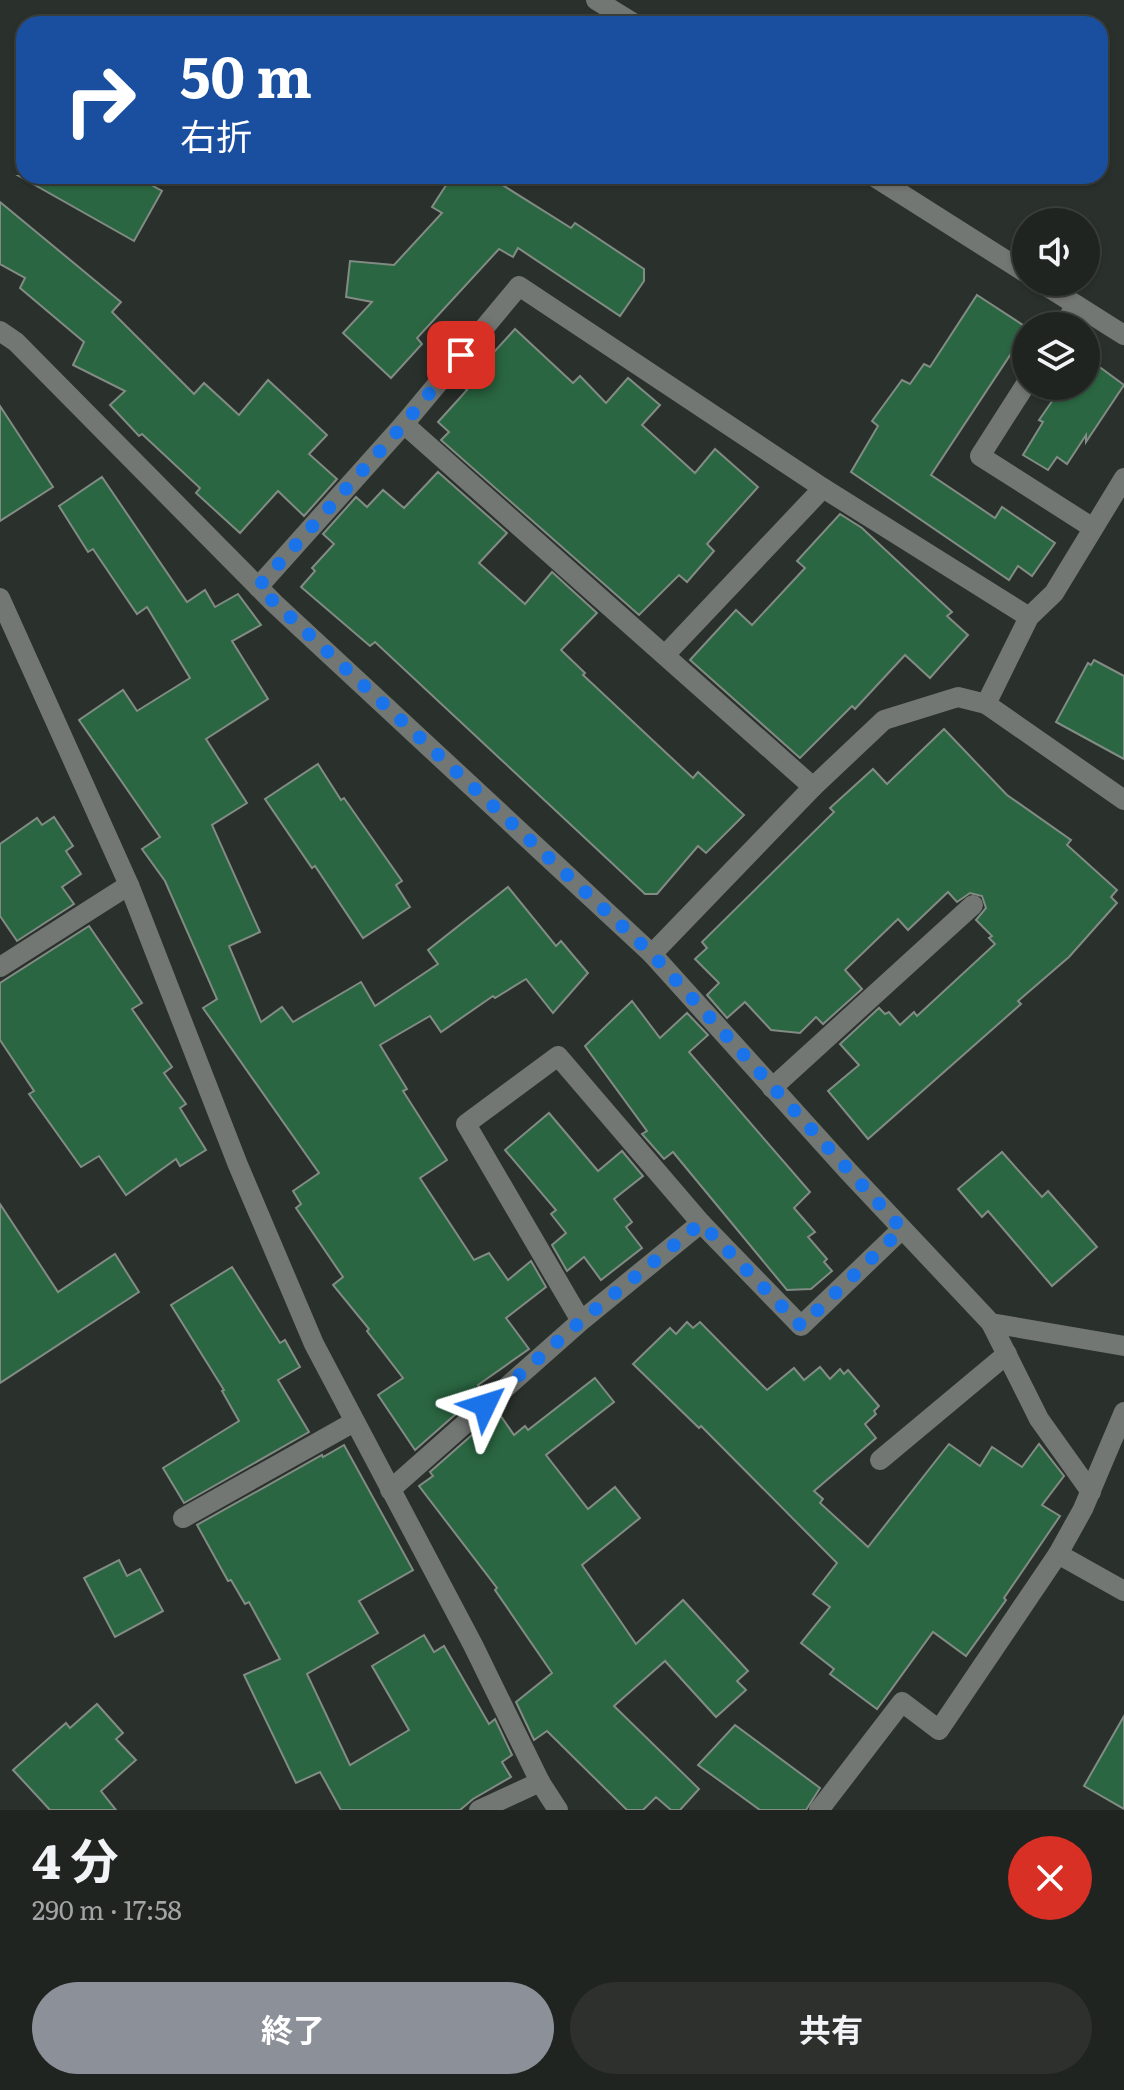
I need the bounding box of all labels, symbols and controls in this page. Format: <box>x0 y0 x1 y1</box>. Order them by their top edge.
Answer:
text: 50 m <box>180 32 312 115</box>
icon: right <box>48 48 152 152</box>
text: 右折 <box>180 108 252 161</box>
map controls <box>1012 208 1100 400</box>
button: sound <box>1012 208 1100 296</box>
button: layers <box>1012 312 1100 400</box>
pin <box>427 321 495 389</box>
icon: arrive <box>439 333 483 377</box>
position arrow <box>443 1363 527 1447</box>
text: 4 分 <box>32 1823 119 1894</box>
button: close <box>1008 1836 1092 1920</box>
text: 290 m · 17:58 <box>32 1889 182 1928</box>
button: 終了 <box>32 1982 554 2074</box>
button: 共有 <box>570 1982 1092 2074</box>

